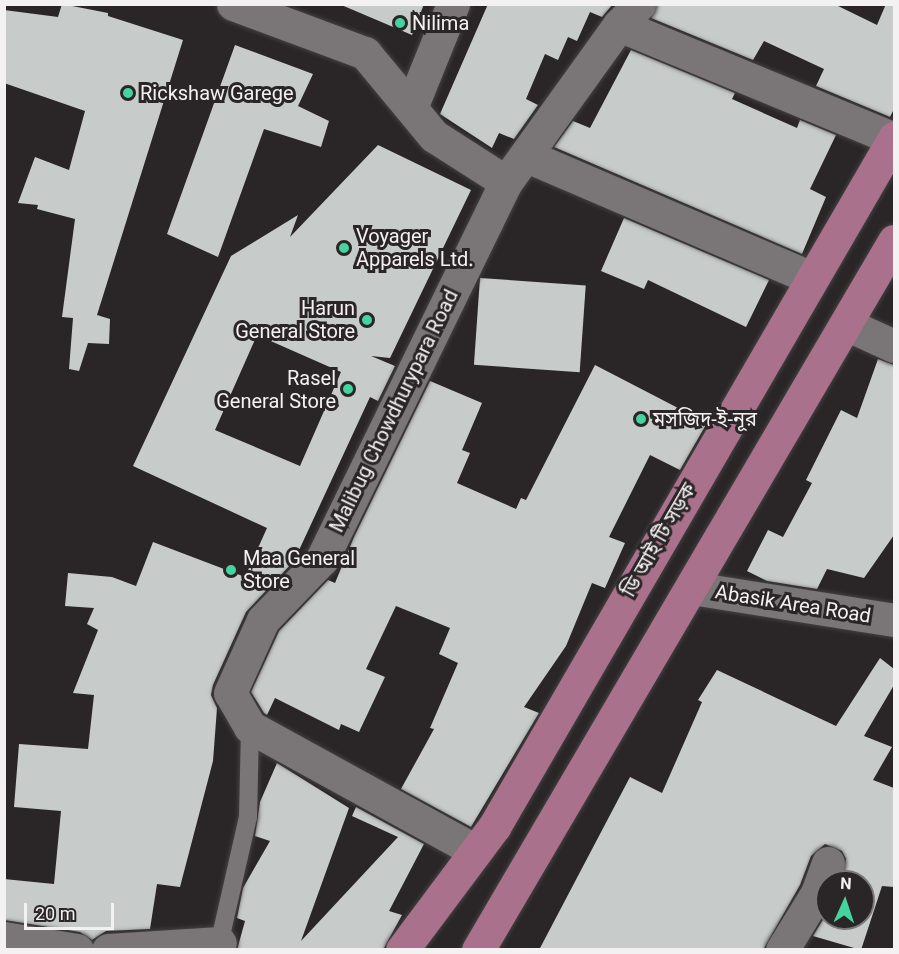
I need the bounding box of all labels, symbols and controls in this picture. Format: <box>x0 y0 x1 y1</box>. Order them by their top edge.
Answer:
place label: Nilima <box>412 11 469 35</box>
marker: Nilima <box>393 16 407 30</box>
place label: Rickshaw Garege <box>140 81 294 105</box>
marker: Rickshaw Garege <box>121 86 135 100</box>
place label: Voyager Apparels Ltd. <box>356 225 474 272</box>
marker: Voyager Apparels Ltd. <box>337 241 351 255</box>
street label: Malibug Chowdhurypara Road <box>325 286 463 536</box>
place label: Harun General Store <box>235 296 355 343</box>
marker: Harun General Store <box>360 313 374 327</box>
place label: Rasel General Store <box>216 366 336 413</box>
marker: Rasel General Store <box>341 382 355 396</box>
place label: মসজিদ-ই-নূর <box>653 407 757 431</box>
marker: মসজিদ-ই-নূর <box>634 412 648 426</box>
street label: ডি আই টি সড়ক <box>617 479 701 601</box>
place label: Maa General Store <box>243 546 355 593</box>
marker: Maa General Store <box>224 563 238 577</box>
street label: Abasik Area Road <box>713 580 873 628</box>
north arrow <box>815 870 875 930</box>
text: N <box>840 874 852 893</box>
scale bar <box>27 891 117 929</box>
text: 20 m <box>35 903 75 924</box>

